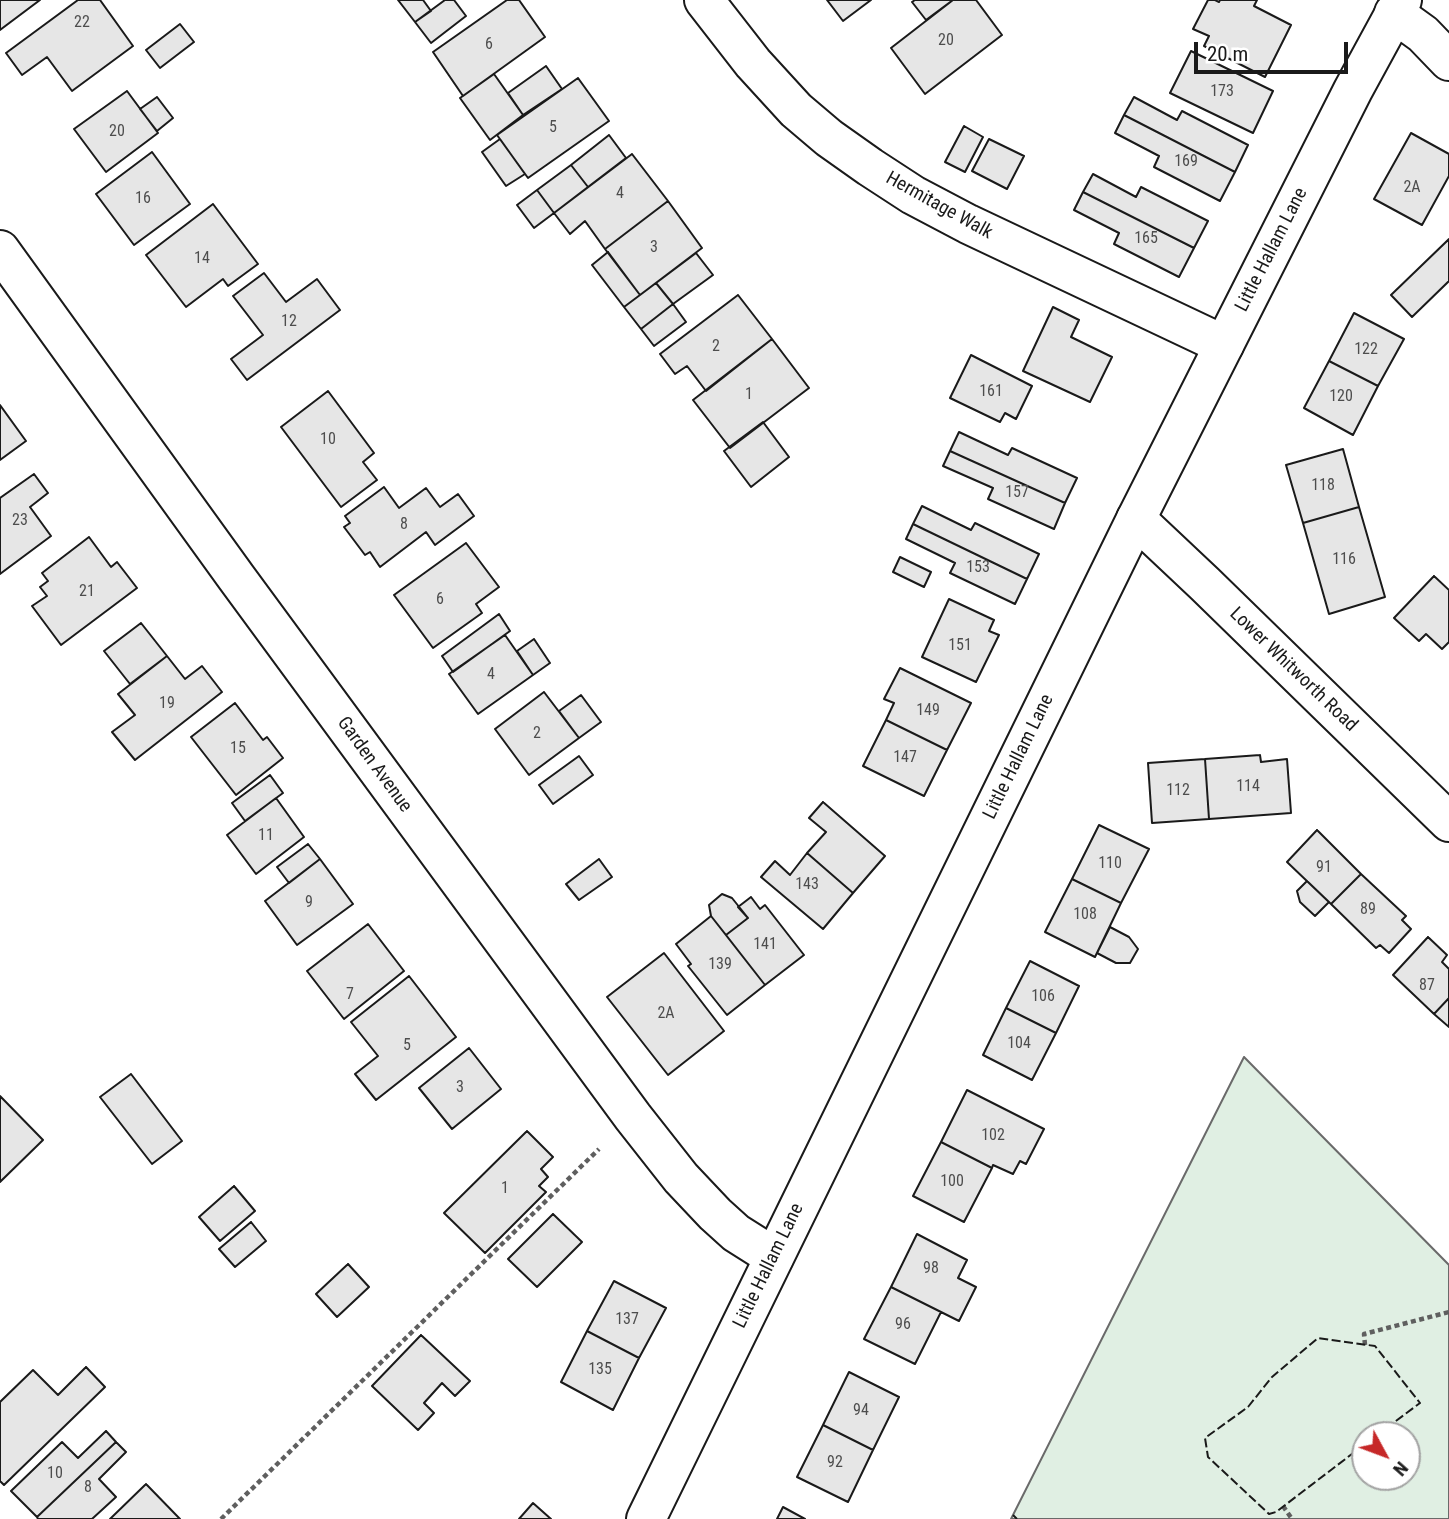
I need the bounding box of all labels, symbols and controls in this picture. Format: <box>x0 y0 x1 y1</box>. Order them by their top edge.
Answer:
house number: 22 <box>74 13 90 33</box>
scale bar <box>1197 28 1351 72</box>
house number: 20 <box>938 31 954 51</box>
house number: 6 <box>485 35 493 55</box>
text: 20 m <box>1207 42 1248 66</box>
house number: 173 <box>1210 82 1234 102</box>
house number: 5 <box>549 118 557 138</box>
house number: 20 <box>109 122 125 142</box>
house number: 169 <box>1174 152 1198 172</box>
street label: Hermitage Walk <box>882 167 996 245</box>
house number: 2A <box>1403 178 1421 198</box>
house number: 4 <box>616 184 624 204</box>
street label: Little Hallam Lane <box>1231 184 1313 316</box>
house number: 16 <box>135 189 151 209</box>
house number: 165 <box>1134 229 1158 249</box>
house number: 3 <box>650 238 658 258</box>
house number: 14 <box>194 249 210 269</box>
house number: 12 <box>281 312 297 332</box>
house number: 2 <box>712 337 720 357</box>
house number: 122 <box>1354 340 1378 360</box>
house number: 161 <box>979 382 1003 402</box>
house number: 1 <box>745 385 753 405</box>
house number: 120 <box>1329 387 1353 407</box>
house number: 10 <box>320 430 336 450</box>
house number: 118 <box>1311 476 1335 496</box>
house number: 157 <box>1005 483 1029 503</box>
house number: 23 <box>12 511 28 531</box>
house number: 8 <box>400 515 408 535</box>
house number: 116 <box>1332 550 1356 570</box>
house number: 153 <box>966 558 990 578</box>
house number: 21 <box>79 582 95 602</box>
house number: 6 <box>436 590 444 610</box>
street label: Lower Whitworth Road <box>1224 603 1362 737</box>
house number: 151 <box>948 636 972 656</box>
house number: 4 <box>487 665 495 685</box>
street label: Little Hallam Lane <box>979 691 1059 823</box>
house number: 19 <box>159 694 175 714</box>
house number: 149 <box>916 701 940 721</box>
street label: Garden Avenue <box>332 713 416 817</box>
house number: 2 <box>533 724 541 744</box>
house number: 15 <box>230 739 246 759</box>
house number: 147 <box>893 748 917 768</box>
house number: 114 <box>1236 777 1260 797</box>
house number: 112 <box>1166 781 1190 801</box>
house number: 11 <box>258 826 274 846</box>
house number: 110 <box>1098 854 1122 874</box>
house number: 91 <box>1316 858 1332 878</box>
house number: 143 <box>795 875 819 895</box>
house number: 9 <box>305 893 313 913</box>
house number: 89 <box>1360 900 1376 920</box>
house number: 108 <box>1073 905 1097 925</box>
house number: 141 <box>753 935 777 955</box>
house number: 139 <box>708 955 732 975</box>
house number: 87 <box>1419 976 1435 996</box>
house number: 7 <box>346 985 354 1005</box>
house number: 106 <box>1031 987 1055 1007</box>
house number: 2A <box>657 1004 675 1024</box>
house number: 104 <box>1007 1034 1031 1054</box>
house number: 5 <box>403 1036 411 1056</box>
house number: 3 <box>456 1078 464 1098</box>
house number: 102 <box>981 1126 1005 1146</box>
house number: 100 <box>940 1172 964 1192</box>
house number: 1 <box>501 1179 509 1199</box>
street label: Little Hallam Lane <box>729 1200 809 1332</box>
house number: 98 <box>923 1259 939 1279</box>
house number: 137 <box>615 1310 639 1330</box>
house number: 96 <box>895 1315 911 1335</box>
house number: 135 <box>588 1360 612 1380</box>
house number: 94 <box>853 1401 869 1421</box>
north arrow <box>1351 1421 1421 1491</box>
house number: 92 <box>827 1453 843 1473</box>
text: N <box>1388 1457 1413 1481</box>
house number: 10 <box>47 1464 63 1484</box>
house number: 8 <box>84 1478 92 1498</box>

